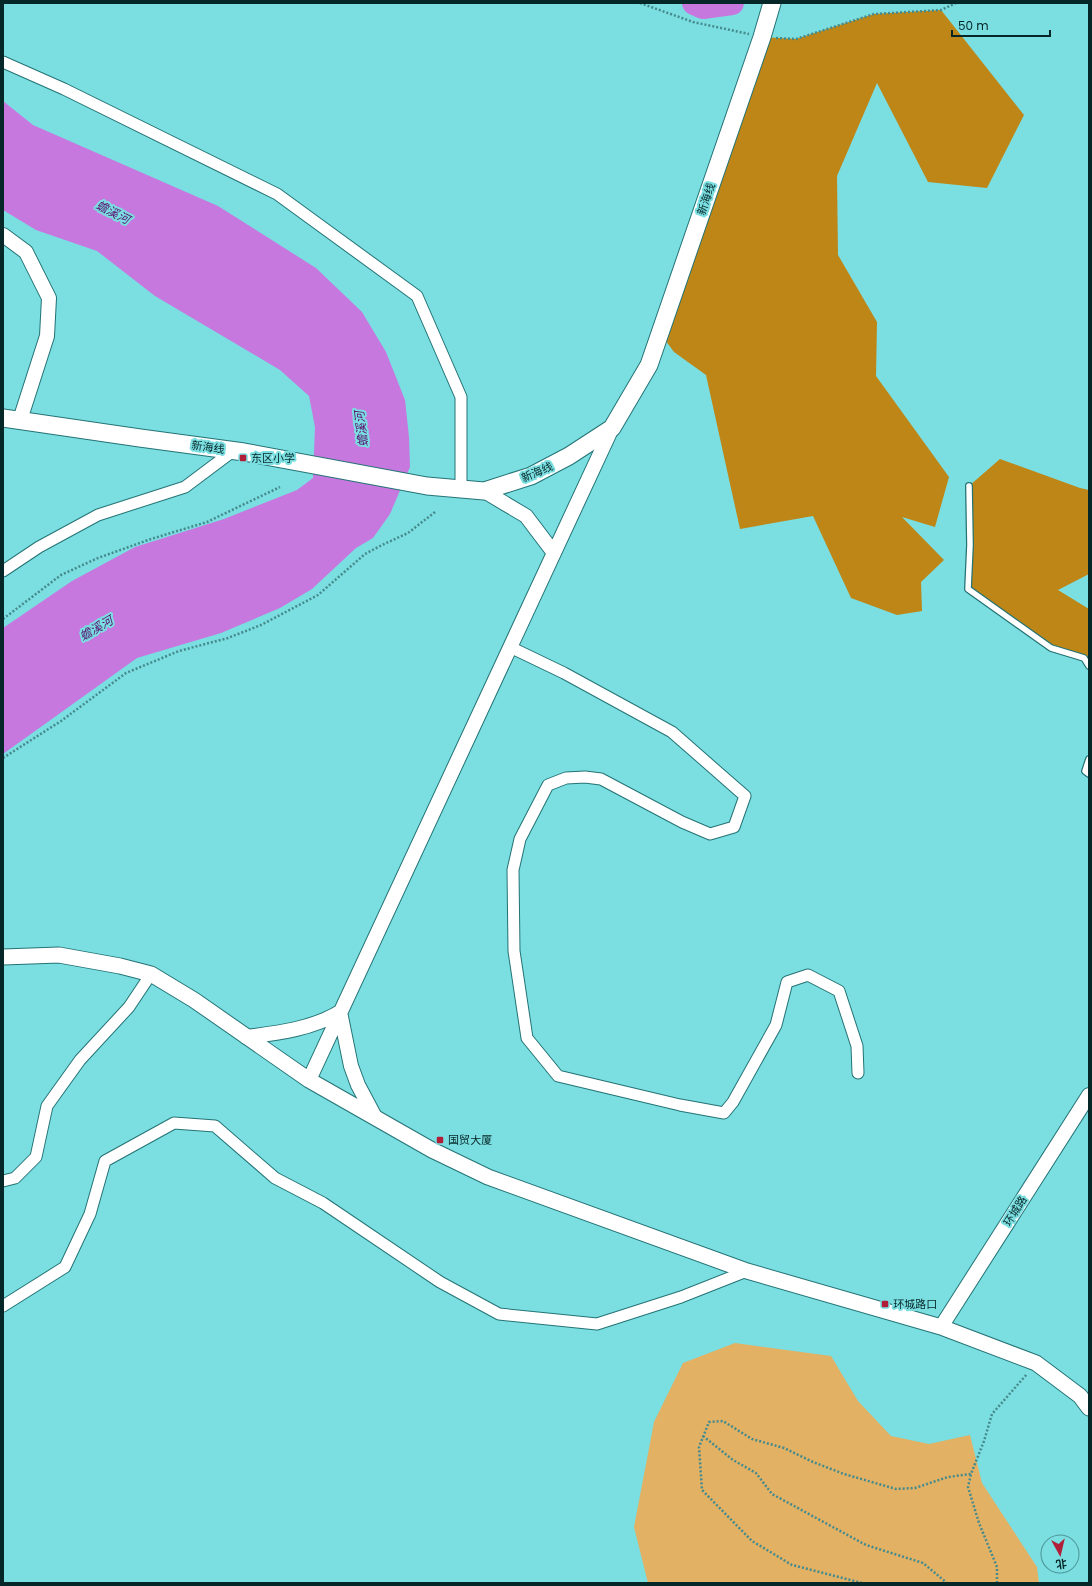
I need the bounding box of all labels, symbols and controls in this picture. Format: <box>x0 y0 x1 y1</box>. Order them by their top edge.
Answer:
scale bar <box>952 12 1050 38</box>
text: 50 m <box>958 17 989 34</box>
street label: 新海线 <box>693 181 719 217</box>
water label: 蟾溪河 <box>93 196 135 229</box>
water label: 蟾溪河 <box>350 408 372 448</box>
street label: 新海线 <box>191 437 225 457</box>
place label: 东区小学 <box>251 450 295 466</box>
marker: 东区小学 <box>238 453 248 463</box>
street label: 新海线 <box>519 458 555 486</box>
water label: 蟾溪河 <box>76 611 118 644</box>
place label: 国贸大厦 <box>448 1132 492 1148</box>
marker: 国贸大厦 <box>435 1135 445 1145</box>
street label: 环城路 <box>999 1193 1031 1229</box>
place label: 环城路口 <box>893 1296 937 1312</box>
marker: 环城路口 <box>880 1299 890 1309</box>
north arrow <box>1040 1534 1080 1574</box>
text: 北 <box>1055 1555 1068 1573</box>

